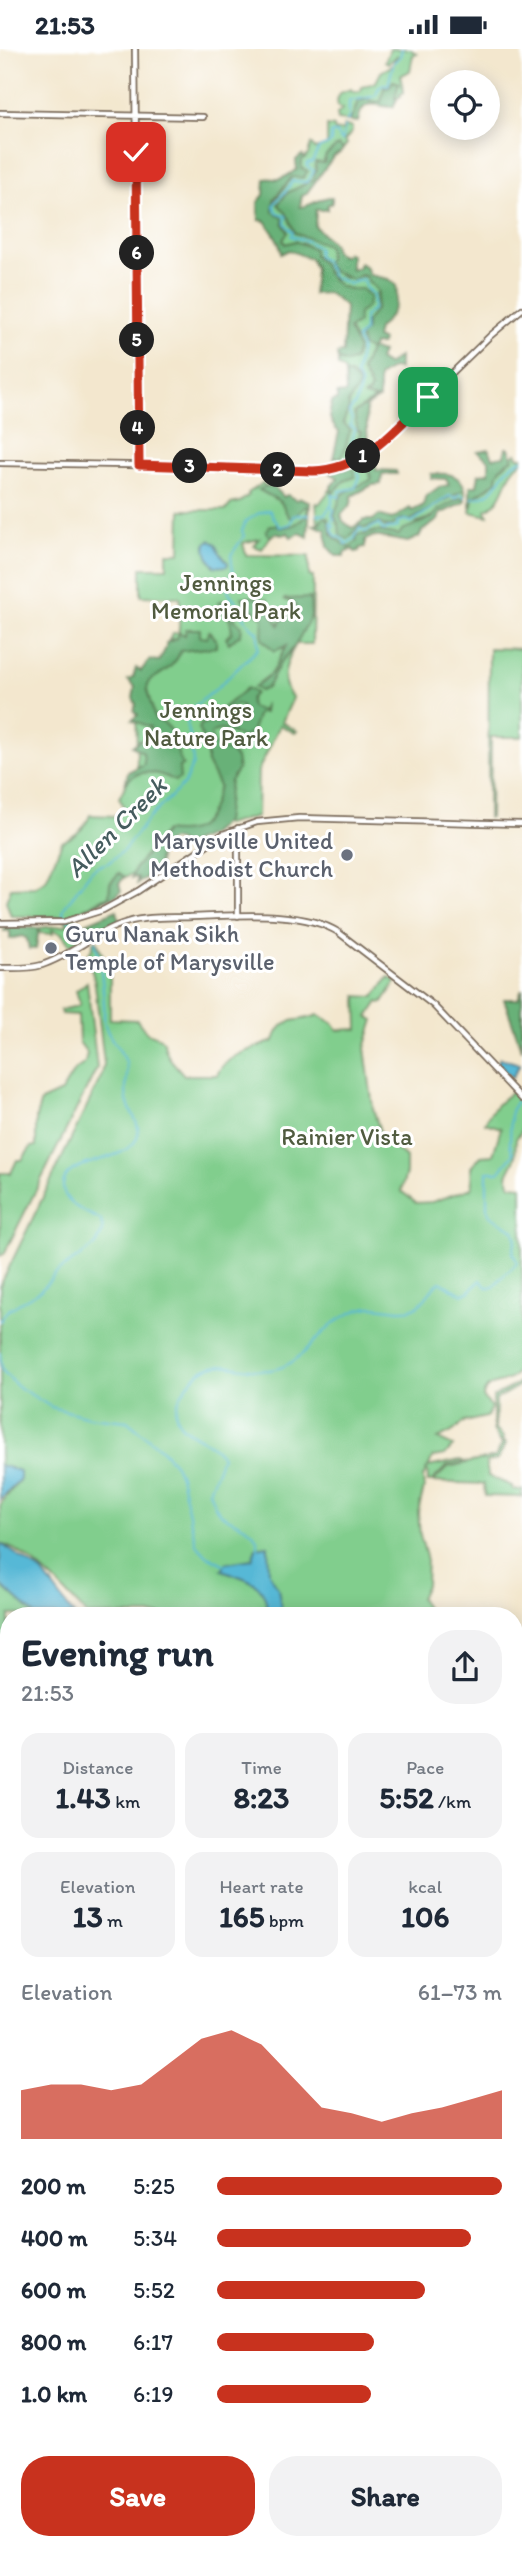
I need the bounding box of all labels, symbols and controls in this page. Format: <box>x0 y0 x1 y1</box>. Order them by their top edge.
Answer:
text: 21:53 <box>35 9 95 41</box>
map controls <box>430 70 500 140</box>
button: locate <box>430 70 500 140</box>
pin <box>106 122 166 182</box>
icon: check <box>117 133 155 171</box>
pin: 6 <box>120 235 154 271</box>
text: 6 <box>131 241 142 264</box>
pin: 5 <box>120 323 154 357</box>
text: 5 <box>132 328 141 351</box>
pin <box>398 367 458 427</box>
icon: arrive <box>409 378 447 416</box>
pin: 4 <box>120 411 156 445</box>
text: 4 <box>132 416 143 439</box>
pin: 1 <box>346 439 380 473</box>
text: 1 <box>358 444 367 467</box>
pin: 3 <box>172 449 208 483</box>
pin: 2 <box>260 453 296 487</box>
text: 3 <box>184 454 195 477</box>
text: 2 <box>273 458 283 481</box>
park label: Jennings Memorial Park <box>151 568 301 625</box>
park label: Jennings Nature Park <box>144 695 269 752</box>
water label: Allen Creek <box>59 769 174 884</box>
place label: Marysville United Methodist Church <box>150 826 333 883</box>
marker: Marysville United Methodist Church <box>339 847 355 863</box>
place label: Guru Nanak Sikh Temple of Marysville <box>65 919 275 976</box>
marker: Guru Nanak Sikh Temple of Marysville <box>43 940 59 956</box>
park label: Rainier Vista <box>281 1122 413 1151</box>
text: Evening run <box>21 1630 214 1676</box>
button: share <box>428 1630 502 1704</box>
text: 21:53 <box>21 1679 74 1707</box>
text: Distance <box>62 1756 133 1779</box>
text: Time <box>241 1756 282 1779</box>
text: Pace <box>406 1756 444 1779</box>
text: 1.43 <box>55 1779 111 1816</box>
text: 8:23 <box>234 1779 289 1816</box>
text: 5:52 <box>379 1779 434 1816</box>
text: km <box>111 1790 140 1813</box>
text: /km <box>434 1790 471 1813</box>
text: Elevation <box>60 1875 136 1898</box>
text: Heart rate <box>219 1875 304 1898</box>
text: kcal <box>408 1875 442 1898</box>
text: 13 <box>73 1898 103 1935</box>
text: 165 <box>219 1898 265 1935</box>
text: 106 <box>401 1898 449 1935</box>
text: m <box>103 1909 123 1932</box>
text: bpm <box>265 1909 304 1932</box>
text: Elevation <box>21 1978 112 2006</box>
text: 61–73 m <box>418 1978 502 2006</box>
text: 200 m <box>21 2172 86 2200</box>
text: 5:25 <box>133 2172 175 2200</box>
text: 400 m <box>21 2224 88 2252</box>
text: 5:34 <box>133 2224 177 2252</box>
text: 600 m <box>21 2276 86 2304</box>
text: 5:52 <box>133 2276 175 2304</box>
text: 800 m <box>21 2328 86 2356</box>
text: 6:17 <box>133 2328 173 2356</box>
text: 1.0 km <box>21 2380 87 2408</box>
text: 6:19 <box>133 2380 174 2408</box>
button: Save <box>21 2456 255 2536</box>
button: Share <box>269 2456 502 2536</box>

